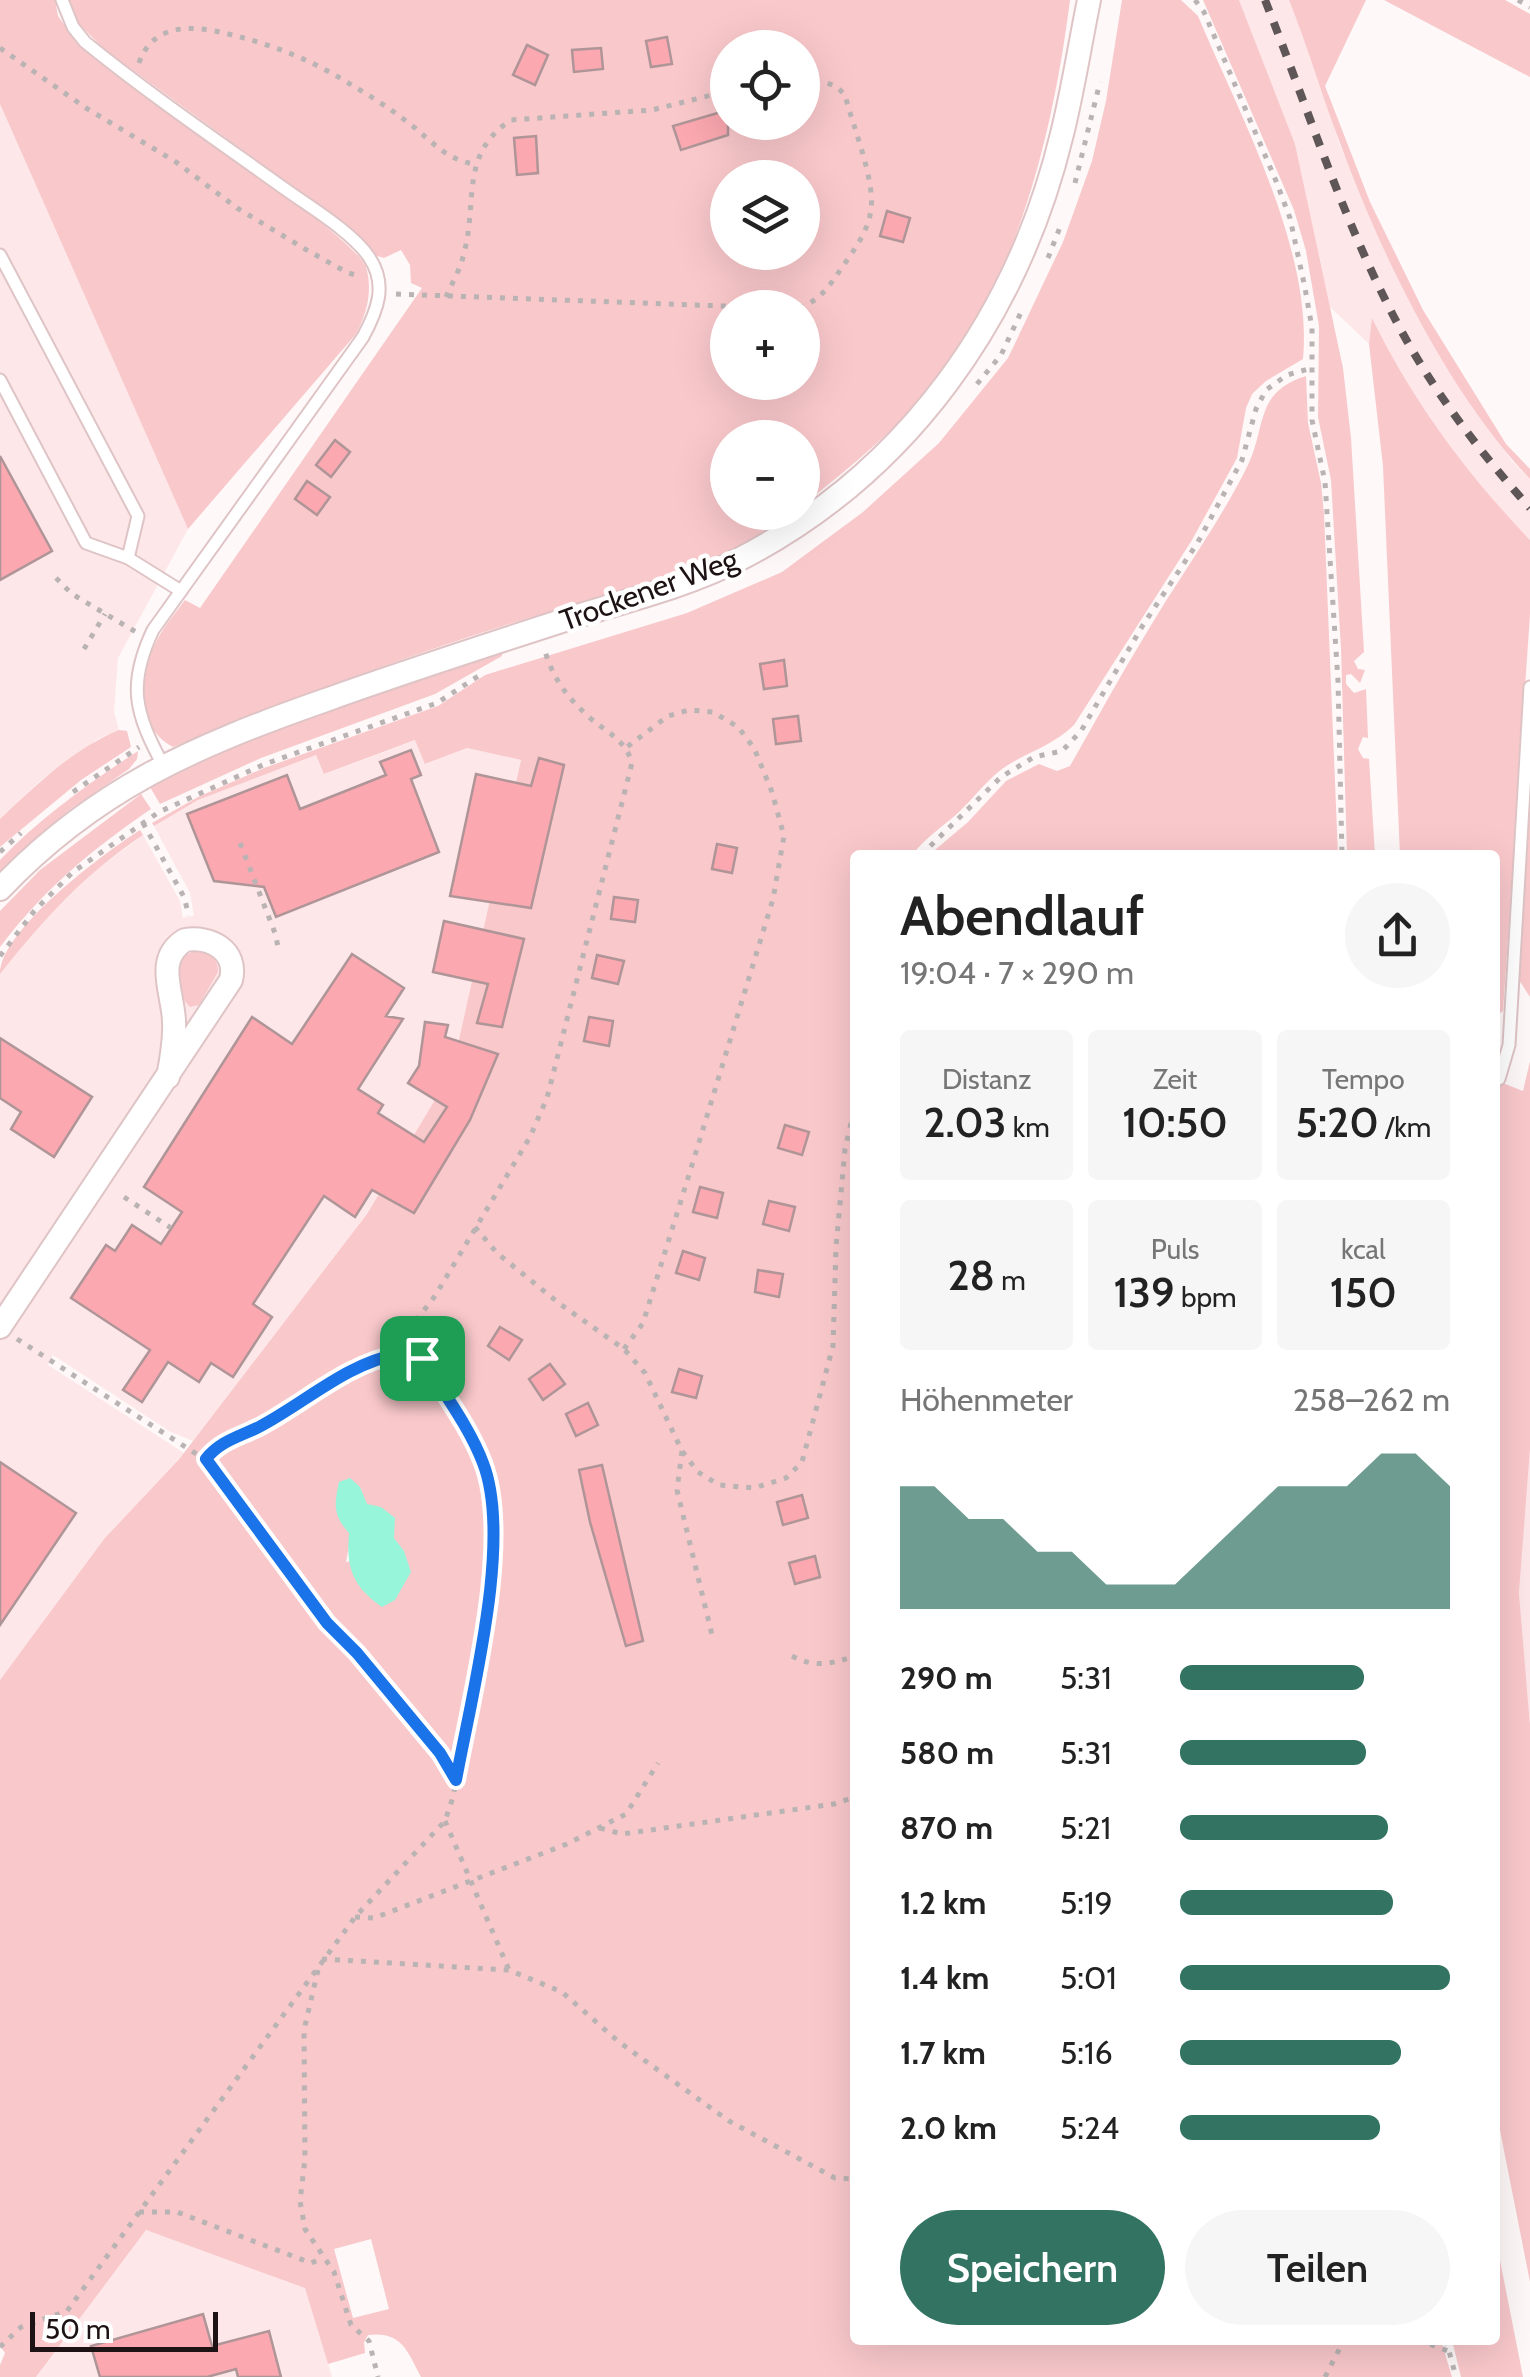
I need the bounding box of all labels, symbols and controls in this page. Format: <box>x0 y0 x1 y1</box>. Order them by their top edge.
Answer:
map controls <box>710 30 820 530</box>
button: locate <box>710 30 820 140</box>
button: layers <box>710 160 820 270</box>
button: + <box>710 290 820 400</box>
button: − <box>710 420 820 530</box>
street label: Trockener Weg <box>555 540 744 639</box>
text: Abendlauf <box>900 882 1144 949</box>
button: share <box>1345 883 1450 988</box>
text: 19:04 · 7 × 290 m <box>900 953 1134 992</box>
text: Distanz <box>942 1062 1031 1096</box>
text: Zeit <box>1153 1062 1197 1096</box>
text: Tempo <box>1322 1062 1405 1096</box>
text: 2.03 <box>923 1096 1006 1148</box>
text: 10:50 <box>1122 1096 1228 1148</box>
text: 5:20 <box>1295 1096 1379 1148</box>
text: km <box>1006 1110 1050 1144</box>
text: /km <box>1379 1110 1431 1144</box>
text: Puls <box>1151 1232 1199 1266</box>
text: kcal <box>1341 1232 1386 1266</box>
text: 28 <box>947 1249 995 1301</box>
text: m <box>995 1263 1026 1297</box>
text: 139 <box>1113 1266 1175 1318</box>
text: 150 <box>1330 1266 1397 1318</box>
text: bpm <box>1175 1280 1237 1314</box>
pin <box>380 1316 465 1401</box>
icon: arrive <box>395 1331 450 1386</box>
text: Höhenmeter <box>900 1380 1073 1419</box>
text: 258–262 m <box>1293 1380 1450 1419</box>
text: 290 m <box>900 1658 993 1697</box>
text: 5:31 <box>1060 1658 1112 1697</box>
text: 580 m <box>900 1733 994 1772</box>
text: 5:31 <box>1060 1733 1112 1772</box>
text: 870 m <box>900 1808 993 1847</box>
text: 5:21 <box>1060 1808 1111 1847</box>
text: 1.2 km <box>900 1883 986 1922</box>
text: 5:19 <box>1060 1883 1113 1922</box>
text: 1.4 km <box>900 1958 989 1997</box>
text: 5:01 <box>1060 1958 1117 1997</box>
text: 1.7 km <box>900 2033 986 2072</box>
text: 5:16 <box>1060 2033 1113 2072</box>
text: 2.0 km <box>900 2108 997 2147</box>
text: 5:24 <box>1060 2108 1119 2147</box>
button: Speichern <box>900 2210 1165 2325</box>
button: Teilen <box>1185 2210 1450 2325</box>
scale bar <box>30 2307 218 2352</box>
text: 50 m <box>45 2312 111 2346</box>

